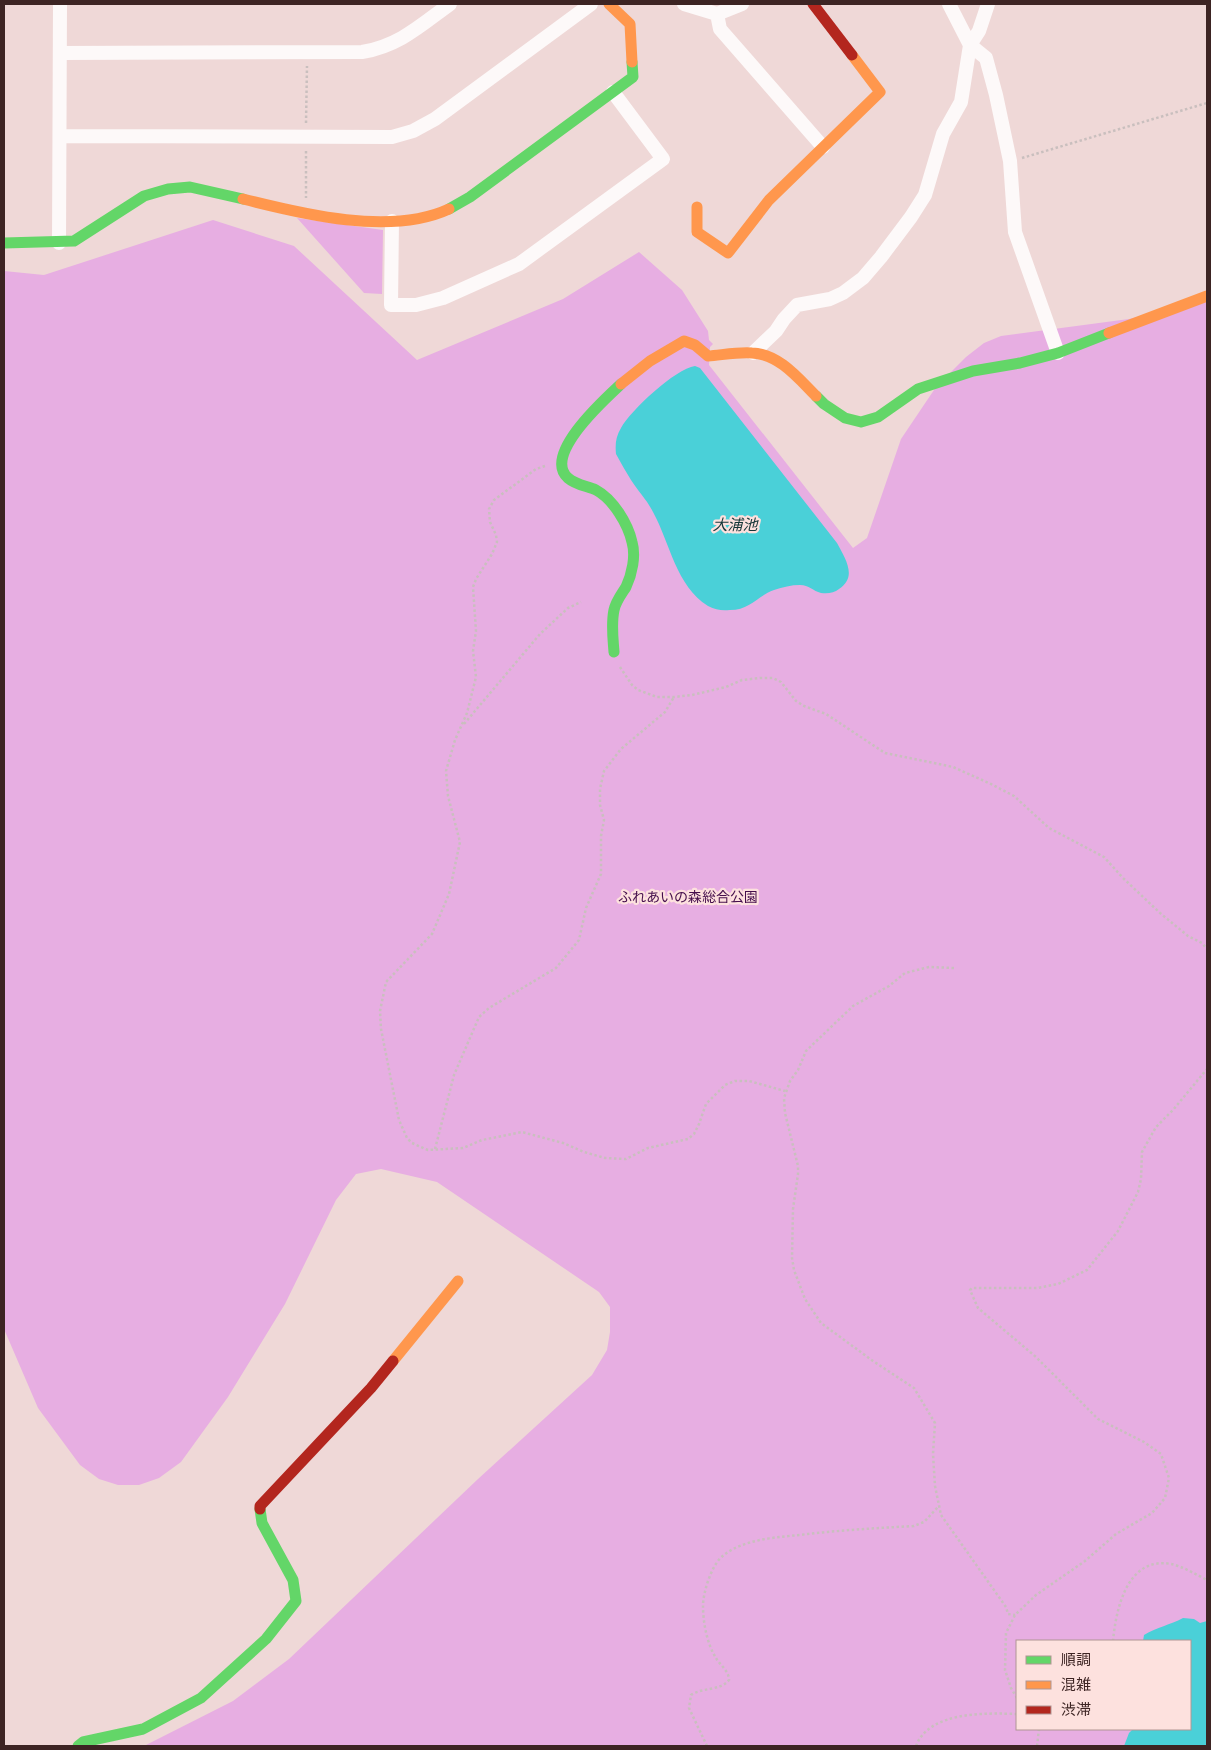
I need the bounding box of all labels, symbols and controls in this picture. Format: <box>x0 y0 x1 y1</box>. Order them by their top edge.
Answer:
water label: 大浦池 <box>712 513 759 536</box>
park label: ふれあいの森総合公園 <box>618 886 758 907</box>
legend <box>1016 1640 1191 1730</box>
text: 順調 <box>1061 1648 1091 1671</box>
text: 混雑 <box>1061 1673 1091 1696</box>
text: 渋滞 <box>1061 1698 1091 1721</box>

